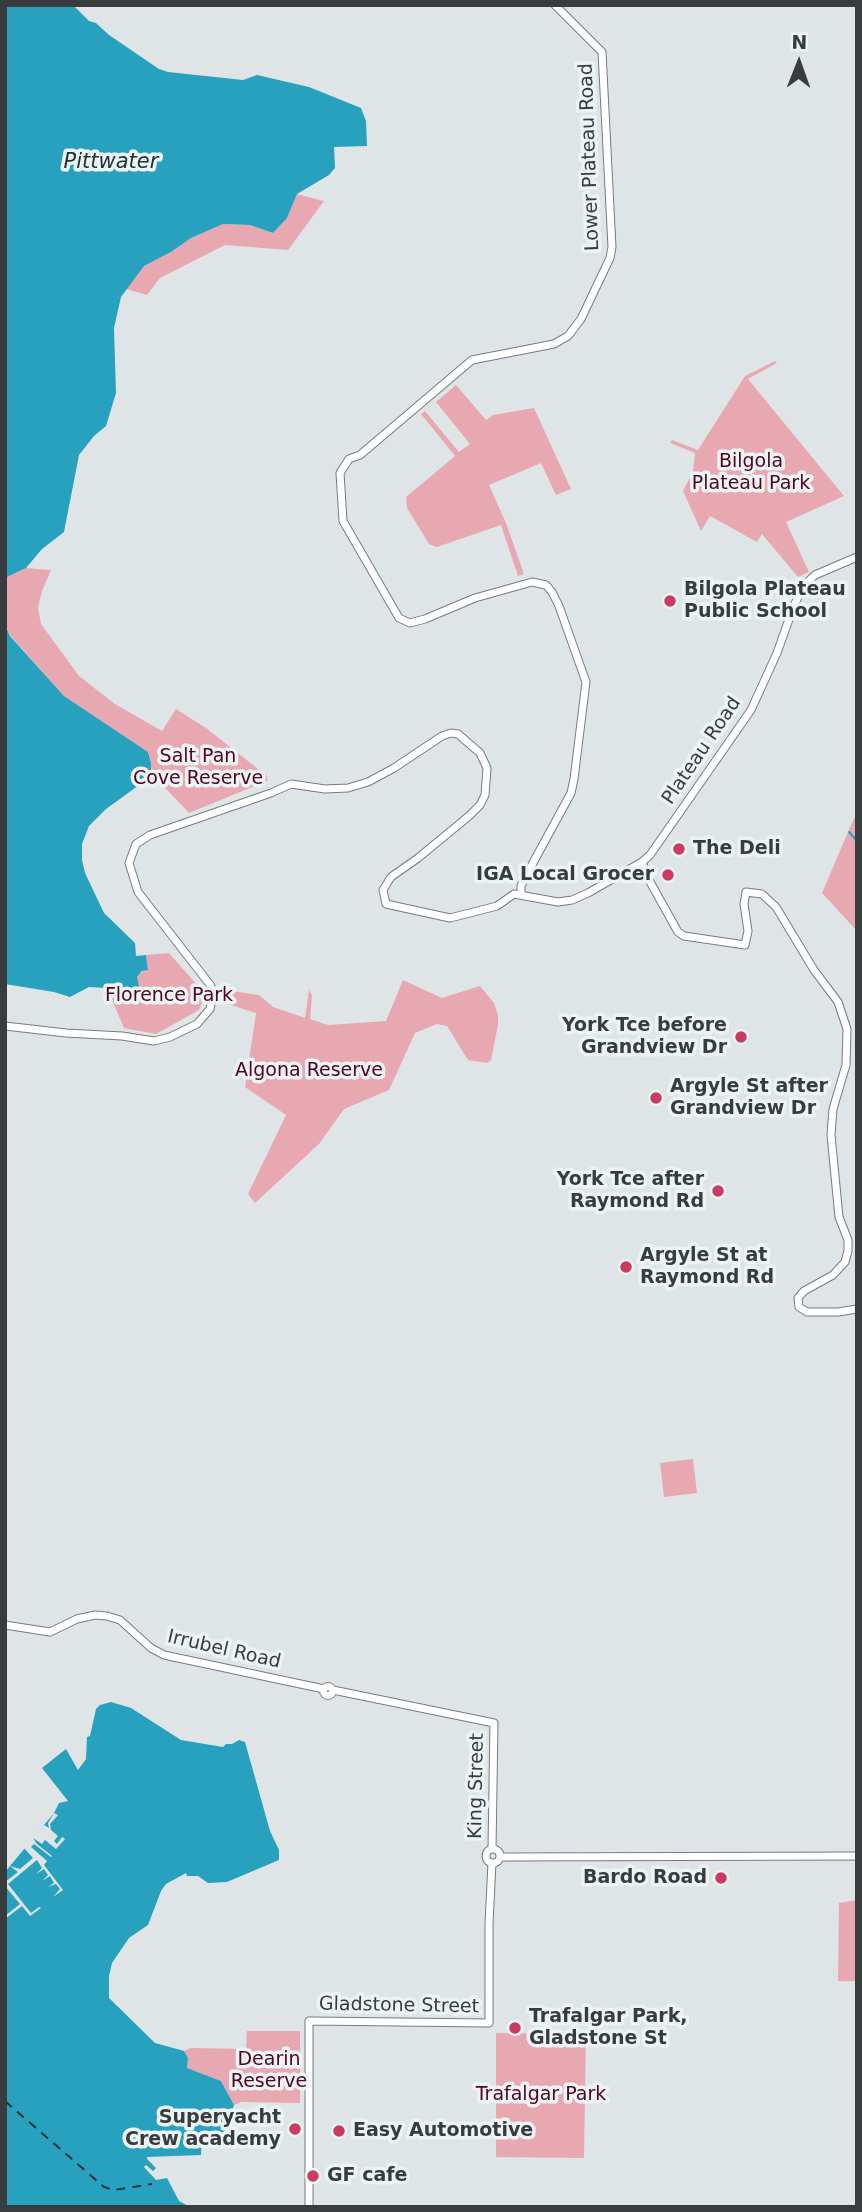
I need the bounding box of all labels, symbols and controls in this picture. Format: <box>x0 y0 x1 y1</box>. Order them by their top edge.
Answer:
north arrow <box>764 28 834 98</box>
text: N <box>791 31 808 53</box>
street label: Lower Plateau Road <box>575 63 605 251</box>
water label: Pittwater <box>64 150 158 176</box>
park label: Bilgola Plateau Park <box>692 451 810 495</box>
place label: Bilgola Plateau Public School <box>684 579 846 623</box>
marker: Bilgola Plateau Public School <box>662 593 678 609</box>
street label: Plateau Road <box>658 693 746 809</box>
park label: Salt Pan Cove Reserve <box>133 746 263 790</box>
place label: The Deli <box>693 838 781 860</box>
marker: The Deli <box>671 841 687 857</box>
place label: IGA Local Grocer <box>476 864 654 886</box>
marker: IGA Local Grocer <box>660 867 676 883</box>
park label: Florence Park <box>105 985 233 1007</box>
place label: York Tce before Grandview Dr <box>562 1015 727 1059</box>
marker: York Tce before Grandview Dr <box>733 1029 749 1045</box>
park label: Algona Reserve <box>235 1060 383 1082</box>
place label: Argyle St after Grandview Dr <box>670 1076 828 1120</box>
marker: Argyle St after Grandview Dr <box>648 1090 664 1106</box>
place label: York Tce after Raymond Rd <box>557 1169 704 1213</box>
marker: York Tce after Raymond Rd <box>710 1183 726 1199</box>
place label: Argyle St at Raymond Rd <box>640 1245 774 1289</box>
marker: Argyle St at Raymond Rd <box>618 1259 634 1275</box>
street label: Irrubel Road <box>165 1626 283 1674</box>
street label: King Street <box>465 1733 489 1839</box>
place label: Bardo Road <box>583 1867 707 1889</box>
marker: Bardo Road <box>713 1870 729 1886</box>
street label: Gladstone Street <box>319 1993 479 2019</box>
place label: Trafalgar Park, Gladstone St <box>529 2006 688 2050</box>
marker: Trafalgar Park, Gladstone St <box>507 2020 523 2036</box>
park label: Dearin Reserve <box>231 2049 307 2093</box>
park label: Trafalgar Park <box>476 2084 606 2106</box>
place label: Superyacht Crew academy <box>125 2107 281 2151</box>
place label: Easy Automotive <box>353 2120 533 2142</box>
marker: Superyacht Crew academy <box>287 2121 303 2137</box>
marker: Easy Automotive <box>331 2123 347 2139</box>
place label: GF cafe <box>327 2165 407 2187</box>
marker: GF cafe <box>305 2168 321 2184</box>

